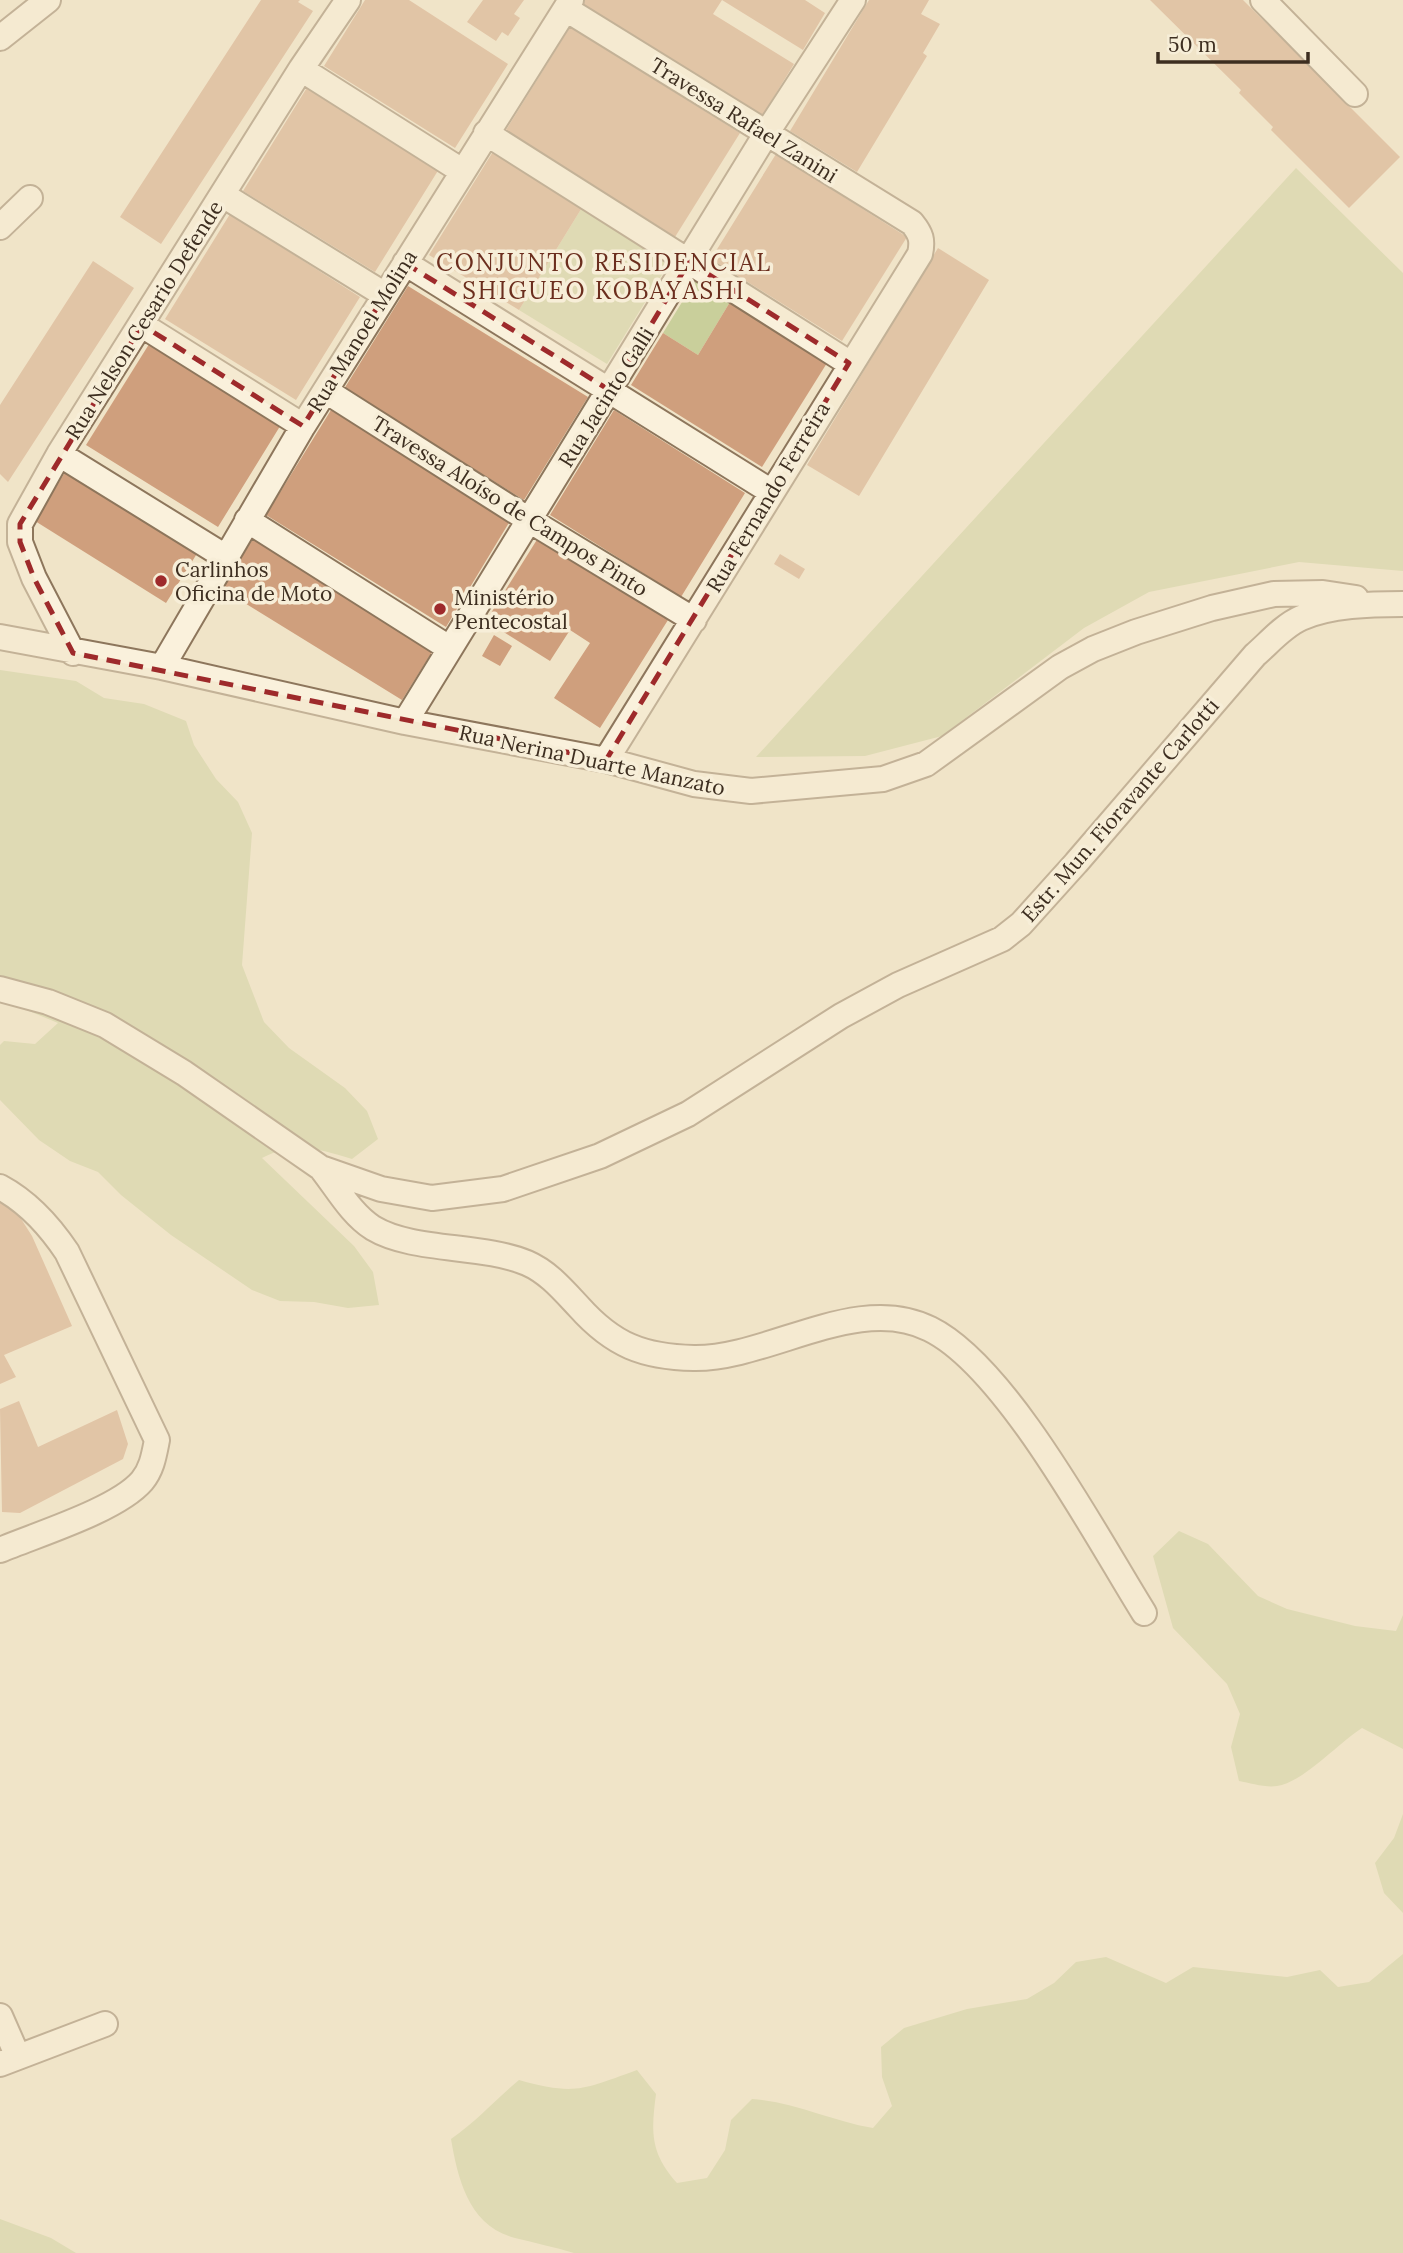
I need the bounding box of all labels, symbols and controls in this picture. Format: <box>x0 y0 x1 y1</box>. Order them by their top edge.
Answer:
scale bar <box>1158 21 1308 65</box>
text: 50 m <box>1168 31 1217 58</box>
street label: Travessa Rafael Zanini <box>645 51 843 189</box>
street label: Rua Nelson Cesario Defende <box>59 195 229 445</box>
street label: Rua Manoel Molina <box>301 245 423 417</box>
district label: CONJUNTO RESIDENCIAL SHIGUEO KOBAYASHI <box>436 247 772 306</box>
street label: Rua Jacinto Galli <box>552 322 660 472</box>
street label: Rua Fernando Ferreira <box>700 396 836 597</box>
street label: Travessa Aloíso de Campos Pinto <box>367 410 653 602</box>
place label: Carlinhos Oficina de Moto <box>175 556 332 607</box>
marker: Carlinhos Oficina de Moto <box>153 573 169 589</box>
place label: Ministério Pentecostal <box>454 584 568 635</box>
marker: Ministério Pentecostal <box>432 601 448 617</box>
street label: Estr. Mun. Fioravante Carlotti <box>1015 692 1225 927</box>
street label: Rua Nerina Duarte Manzato <box>456 719 728 801</box>

